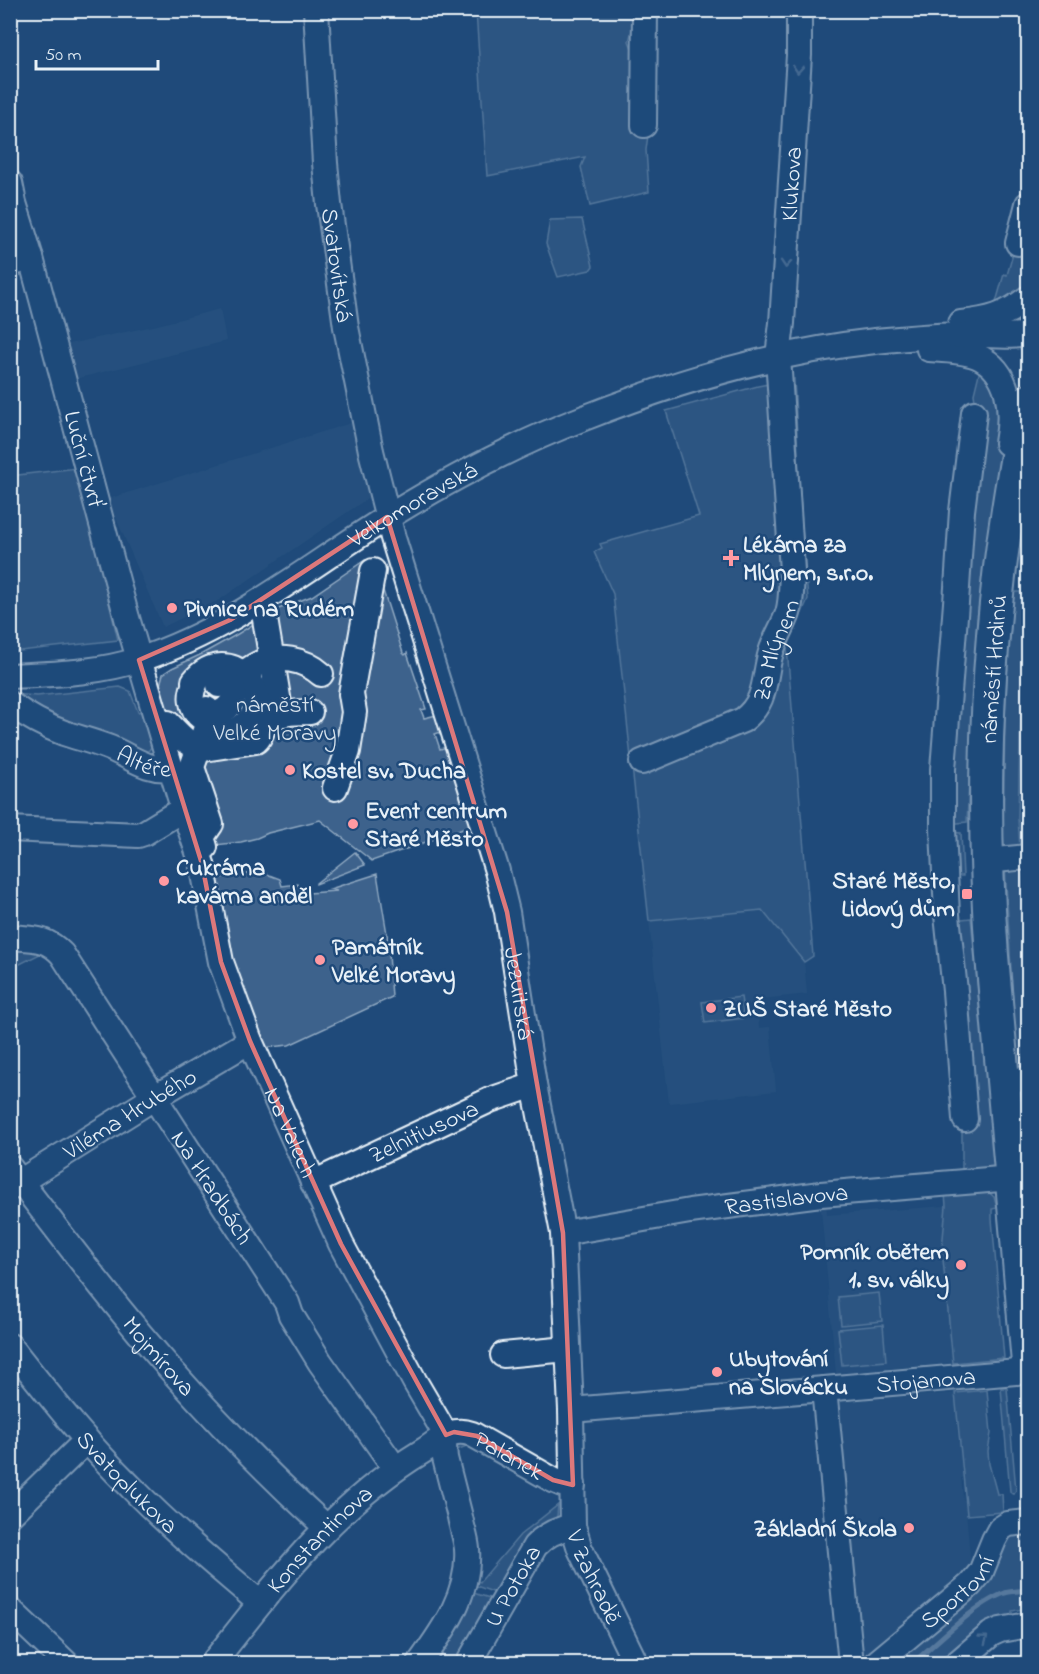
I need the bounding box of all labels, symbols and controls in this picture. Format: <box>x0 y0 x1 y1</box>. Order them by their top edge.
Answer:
scale bar <box>36 33 158 71</box>
text: 50 m <box>45 43 82 69</box>
one-way arrow <box>792 64 805 73</box>
street label: Klukova <box>773 146 813 222</box>
street label: Svatovítská <box>310 206 360 325</box>
one-way arrow <box>779 259 792 268</box>
street label: Luční čtvrť <box>53 407 112 513</box>
street label: Velkomoravská <box>341 454 484 558</box>
place label: Lékárna za Mlýnem, s.r.o. <box>743 529 873 593</box>
marker: Lékárna za Mlýnem, s.r.o. <box>724 551 738 565</box>
place label: Pivnice na Rudém <box>184 593 355 628</box>
street label: náměstí Hrdinů <box>973 594 1018 745</box>
street label: Za Mlýnem <box>745 597 811 707</box>
marker: Pivnice na Rudém <box>165 601 179 615</box>
park label: náměstí Velké Moravy <box>212 689 337 753</box>
street label: Altéře <box>109 738 172 789</box>
place label: Kostel sv. Ducha <box>302 755 466 790</box>
marker: Kostel sv. Ducha <box>283 763 297 777</box>
place label: Event centrum Staré Město <box>365 795 508 858</box>
marker: Event centrum Staré Město <box>346 817 360 831</box>
place label: Cukrárna kavárna anděl <box>176 852 312 915</box>
place label: Staré Město, Lidový dům <box>832 865 955 929</box>
marker: Cukrárna kavárna anděl <box>157 874 171 888</box>
marker: Staré Město, Lidový dům <box>960 887 974 901</box>
place label: Památník Velké Moravy <box>331 931 455 995</box>
street label: Jezuitská <box>493 945 542 1042</box>
marker: Památník Velké Moravy <box>313 953 327 967</box>
place label: ZUŠ Staré Město <box>723 993 892 1028</box>
marker: ZUŠ Staré Město <box>704 1001 718 1015</box>
street label: Viléma Hrubého <box>56 1061 204 1171</box>
street label: Na Valech <box>253 1082 324 1184</box>
street label: Zelnitiusova <box>364 1093 485 1174</box>
street label: Na Hradbách <box>160 1124 260 1253</box>
street label: Rastislavova <box>723 1177 850 1226</box>
place label: Pomník obětem 1. sv. války <box>800 1236 949 1300</box>
marker: Pomník obětem 1. sv. války <box>954 1258 968 1272</box>
street label: Mojmírova <box>112 1310 202 1406</box>
place label: Ubytování na Slovácku <box>729 1343 848 1406</box>
street label: Stojanova <box>875 1361 977 1404</box>
marker: Ubytování na Slovácku <box>710 1365 724 1379</box>
street label: Svatoplukova <box>66 1424 185 1544</box>
street label: Palánek <box>467 1424 550 1491</box>
street label: Konstantinova <box>260 1478 382 1603</box>
place label: Základní Škola <box>753 1513 897 1548</box>
marker: Základní Škola <box>902 1521 916 1535</box>
street label: V Zahradě <box>555 1525 629 1631</box>
street label: U Potoka <box>477 1539 552 1635</box>
street label: Sportovní <box>914 1551 1006 1639</box>
one-way arrow <box>978 1636 989 1647</box>

